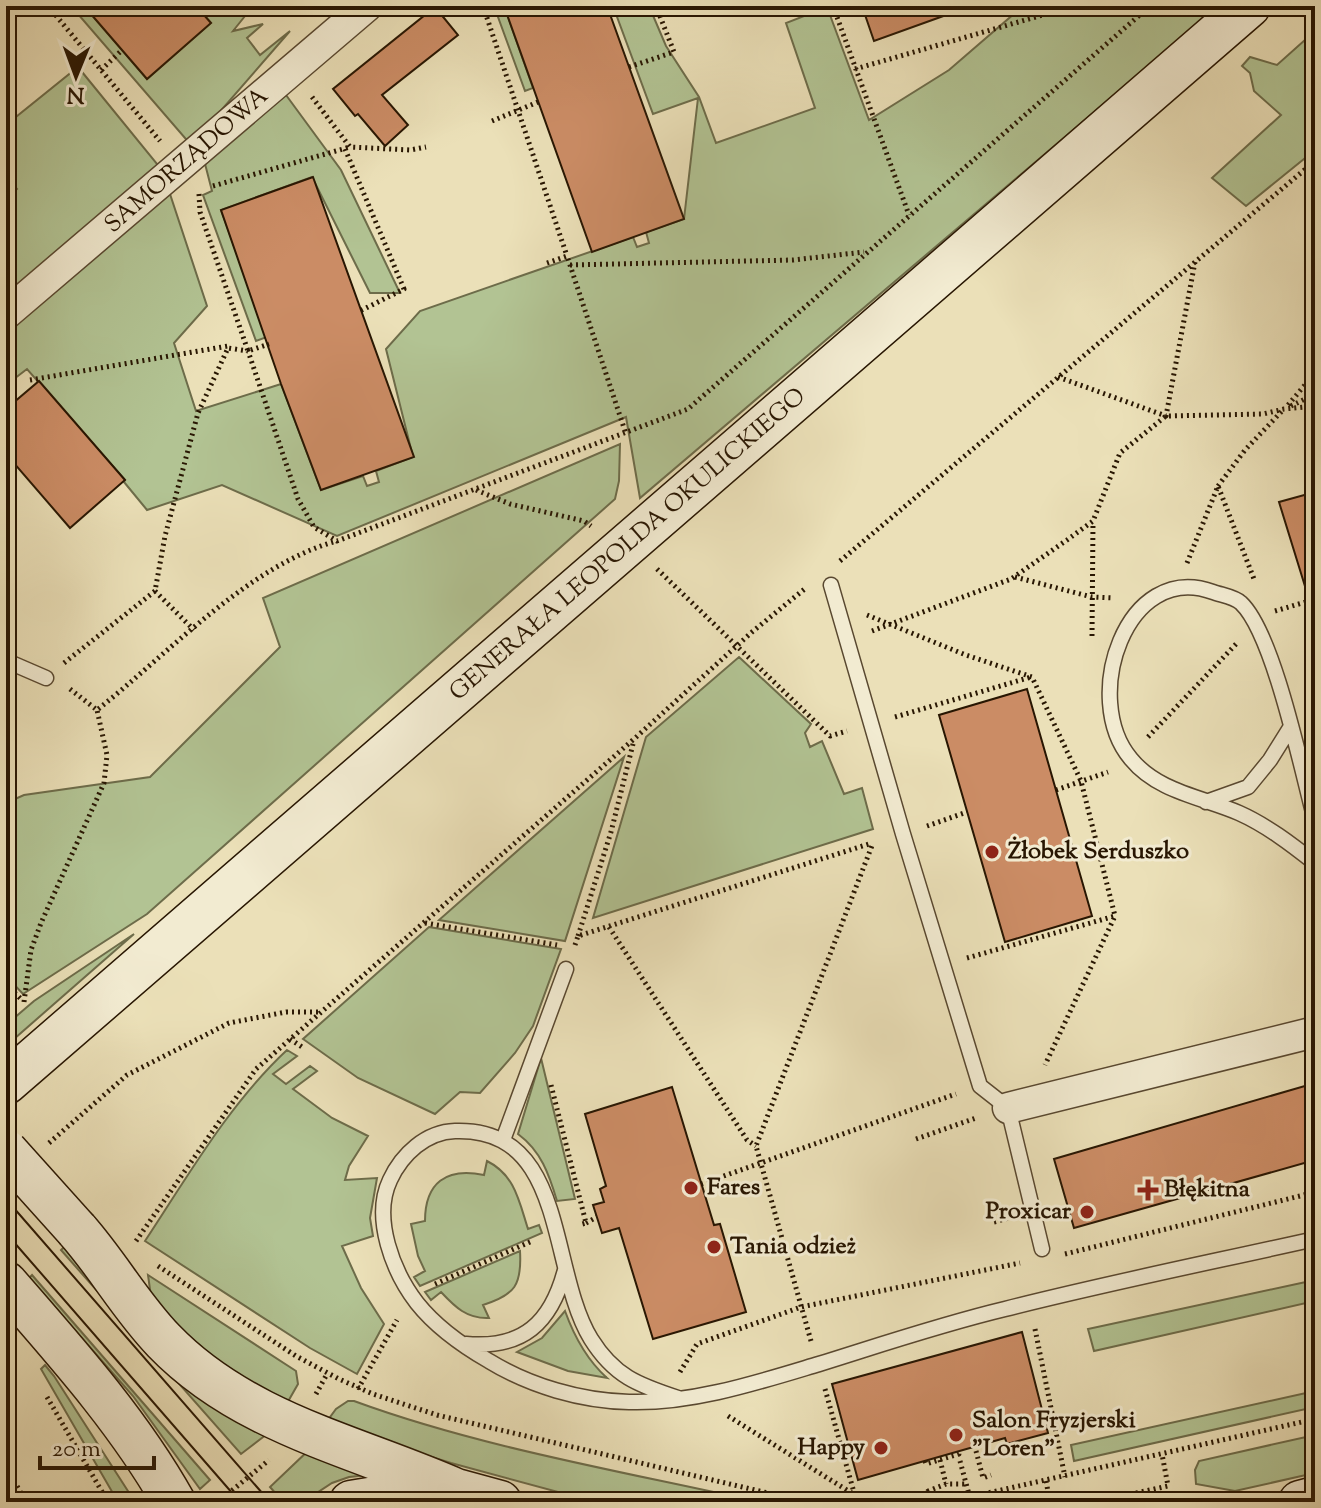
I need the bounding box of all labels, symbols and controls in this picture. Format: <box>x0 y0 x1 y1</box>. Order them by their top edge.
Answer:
north arrow <box>36 36 116 116</box>
text: N <box>66 77 85 109</box>
street label: SAMORZĄDOWA <box>98 80 277 242</box>
street label: GENERAŁA LEOPOLDA OKULICKIEGO <box>442 380 814 710</box>
place label: Żłobek Serduszko <box>1008 835 1189 869</box>
marker: Żłobek Serduszko <box>983 843 1001 861</box>
place label: Fares <box>707 1171 760 1205</box>
place label: Błękitna <box>1164 1173 1251 1207</box>
marker: Fares <box>682 1179 700 1197</box>
marker: Błękitna <box>1139 1181 1157 1199</box>
place label: Proxicar <box>985 1195 1072 1229</box>
marker: Proxicar <box>1078 1203 1096 1221</box>
place label: Tania odzież <box>730 1230 856 1264</box>
marker: Tania odzież <box>705 1238 723 1256</box>
place label: Salon Fryzjerski "Loren" <box>972 1404 1136 1466</box>
scale bar <box>40 1420 154 1470</box>
marker: Salon Fryzjerski "Loren" <box>947 1426 965 1444</box>
place label: Happy <box>798 1431 865 1465</box>
text: 20 m <box>52 1433 101 1467</box>
marker: Happy <box>872 1439 890 1457</box>

